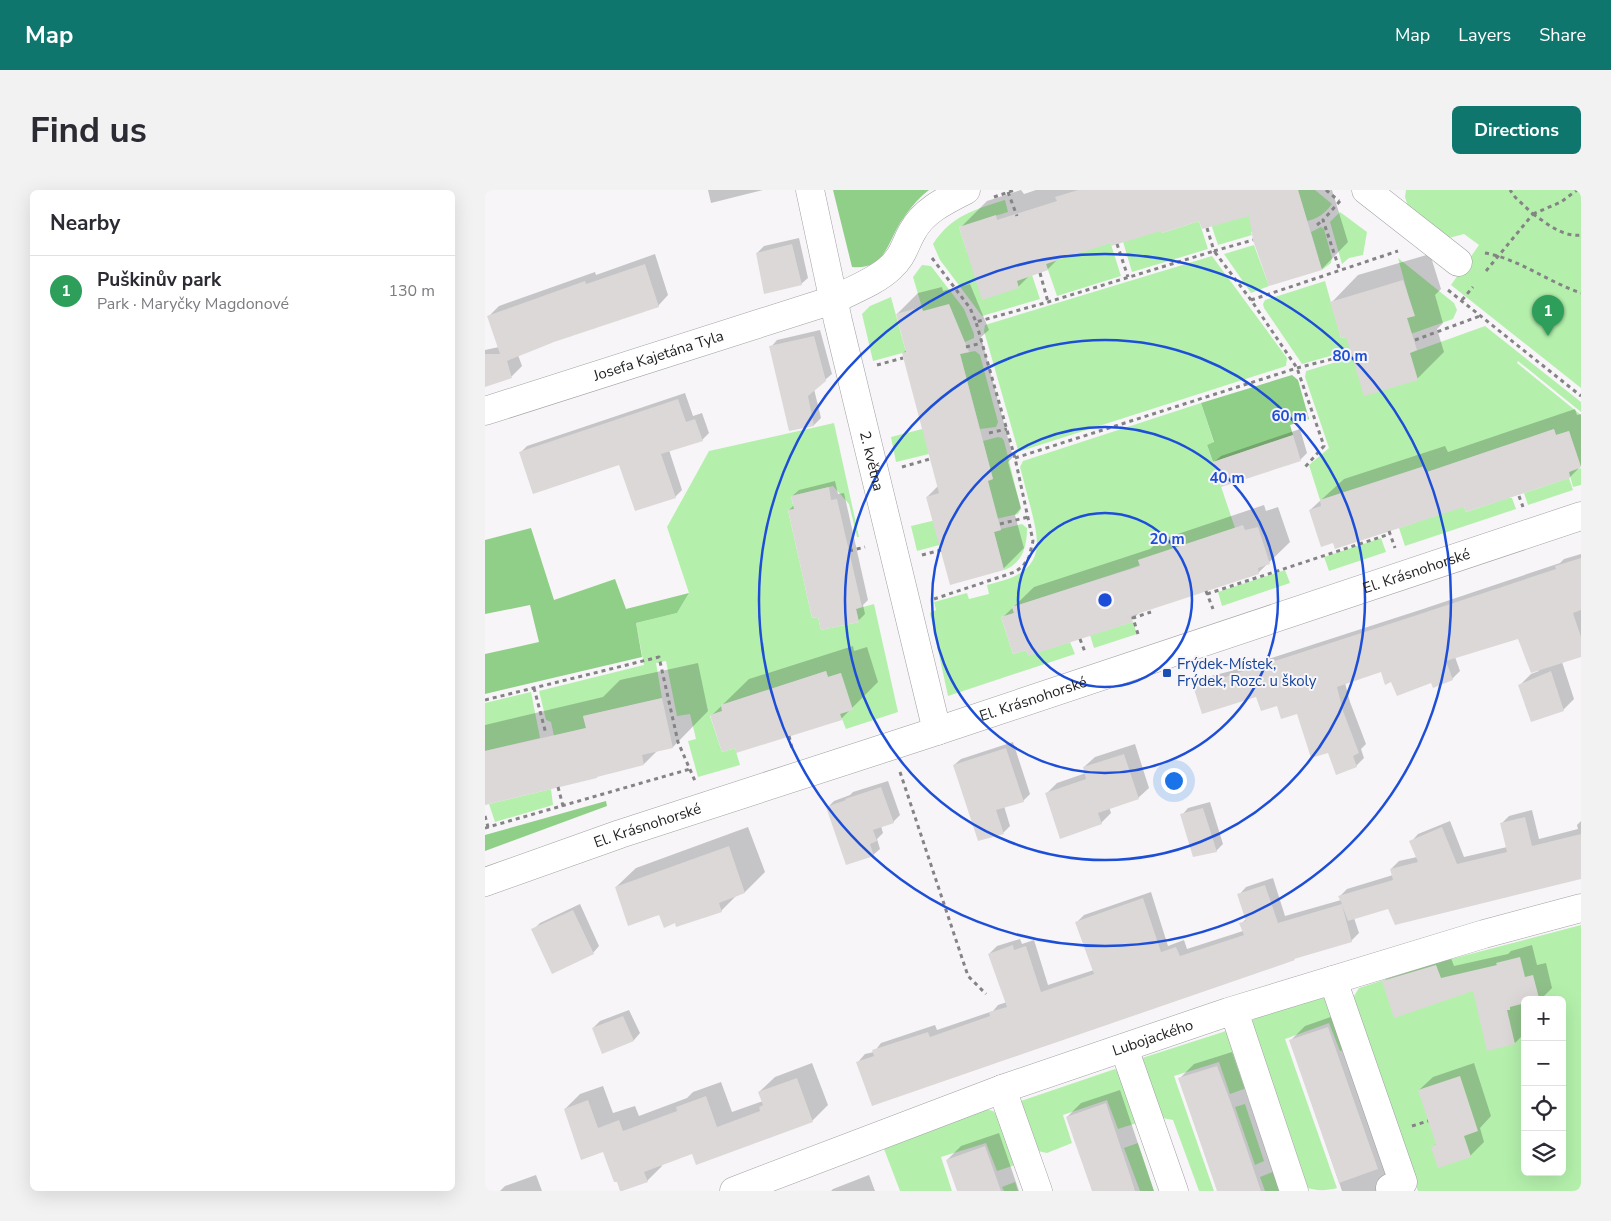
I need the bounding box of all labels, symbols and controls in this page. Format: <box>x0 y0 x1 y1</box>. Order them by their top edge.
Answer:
text: Map <box>25 19 73 51</box>
text: Map <box>1395 23 1430 47</box>
text: Layers <box>1458 23 1511 47</box>
text: Share <box>1539 23 1586 47</box>
button: Directions <box>1452 106 1581 154</box>
text: Find us <box>30 107 147 154</box>
text: Nearby <box>50 209 120 237</box>
text: Puškinův park <box>97 267 221 293</box>
text: 1 <box>61 280 71 302</box>
text: 130 m <box>388 280 435 302</box>
text: Park · Maryčky Magdonové <box>97 293 289 315</box>
pin: 1 <box>1532 295 1564 336</box>
street label: Josefa Kajetána Tyla <box>590 326 726 386</box>
text: 80 m <box>1332 346 1368 366</box>
text: 60 m <box>1271 406 1307 426</box>
street label: 2. května <box>855 429 889 493</box>
text: 40 m <box>1209 468 1245 488</box>
text: 20 m <box>1149 529 1185 549</box>
street label: El. Krásnohorské <box>1360 544 1473 598</box>
centre of rings <box>1096 591 1114 609</box>
place label: Frýdek-Místek, Frýdek, Rozc. u školy <box>1177 654 1317 691</box>
marker: Frýdek-Místek, Frýdek, Rozc. u školy <box>1161 667 1173 679</box>
street label: El. Krásnohorské <box>977 672 1090 726</box>
your location <box>1161 768 1187 794</box>
street label: El. Krásnohorské <box>591 798 704 853</box>
map controls <box>1521 996 1566 1176</box>
button: + <box>1521 996 1566 1041</box>
street label: Lubojackého <box>1110 1015 1196 1061</box>
button: − <box>1521 1041 1566 1086</box>
button: locate <box>1521 1086 1566 1131</box>
button: layers <box>1521 1131 1566 1176</box>

